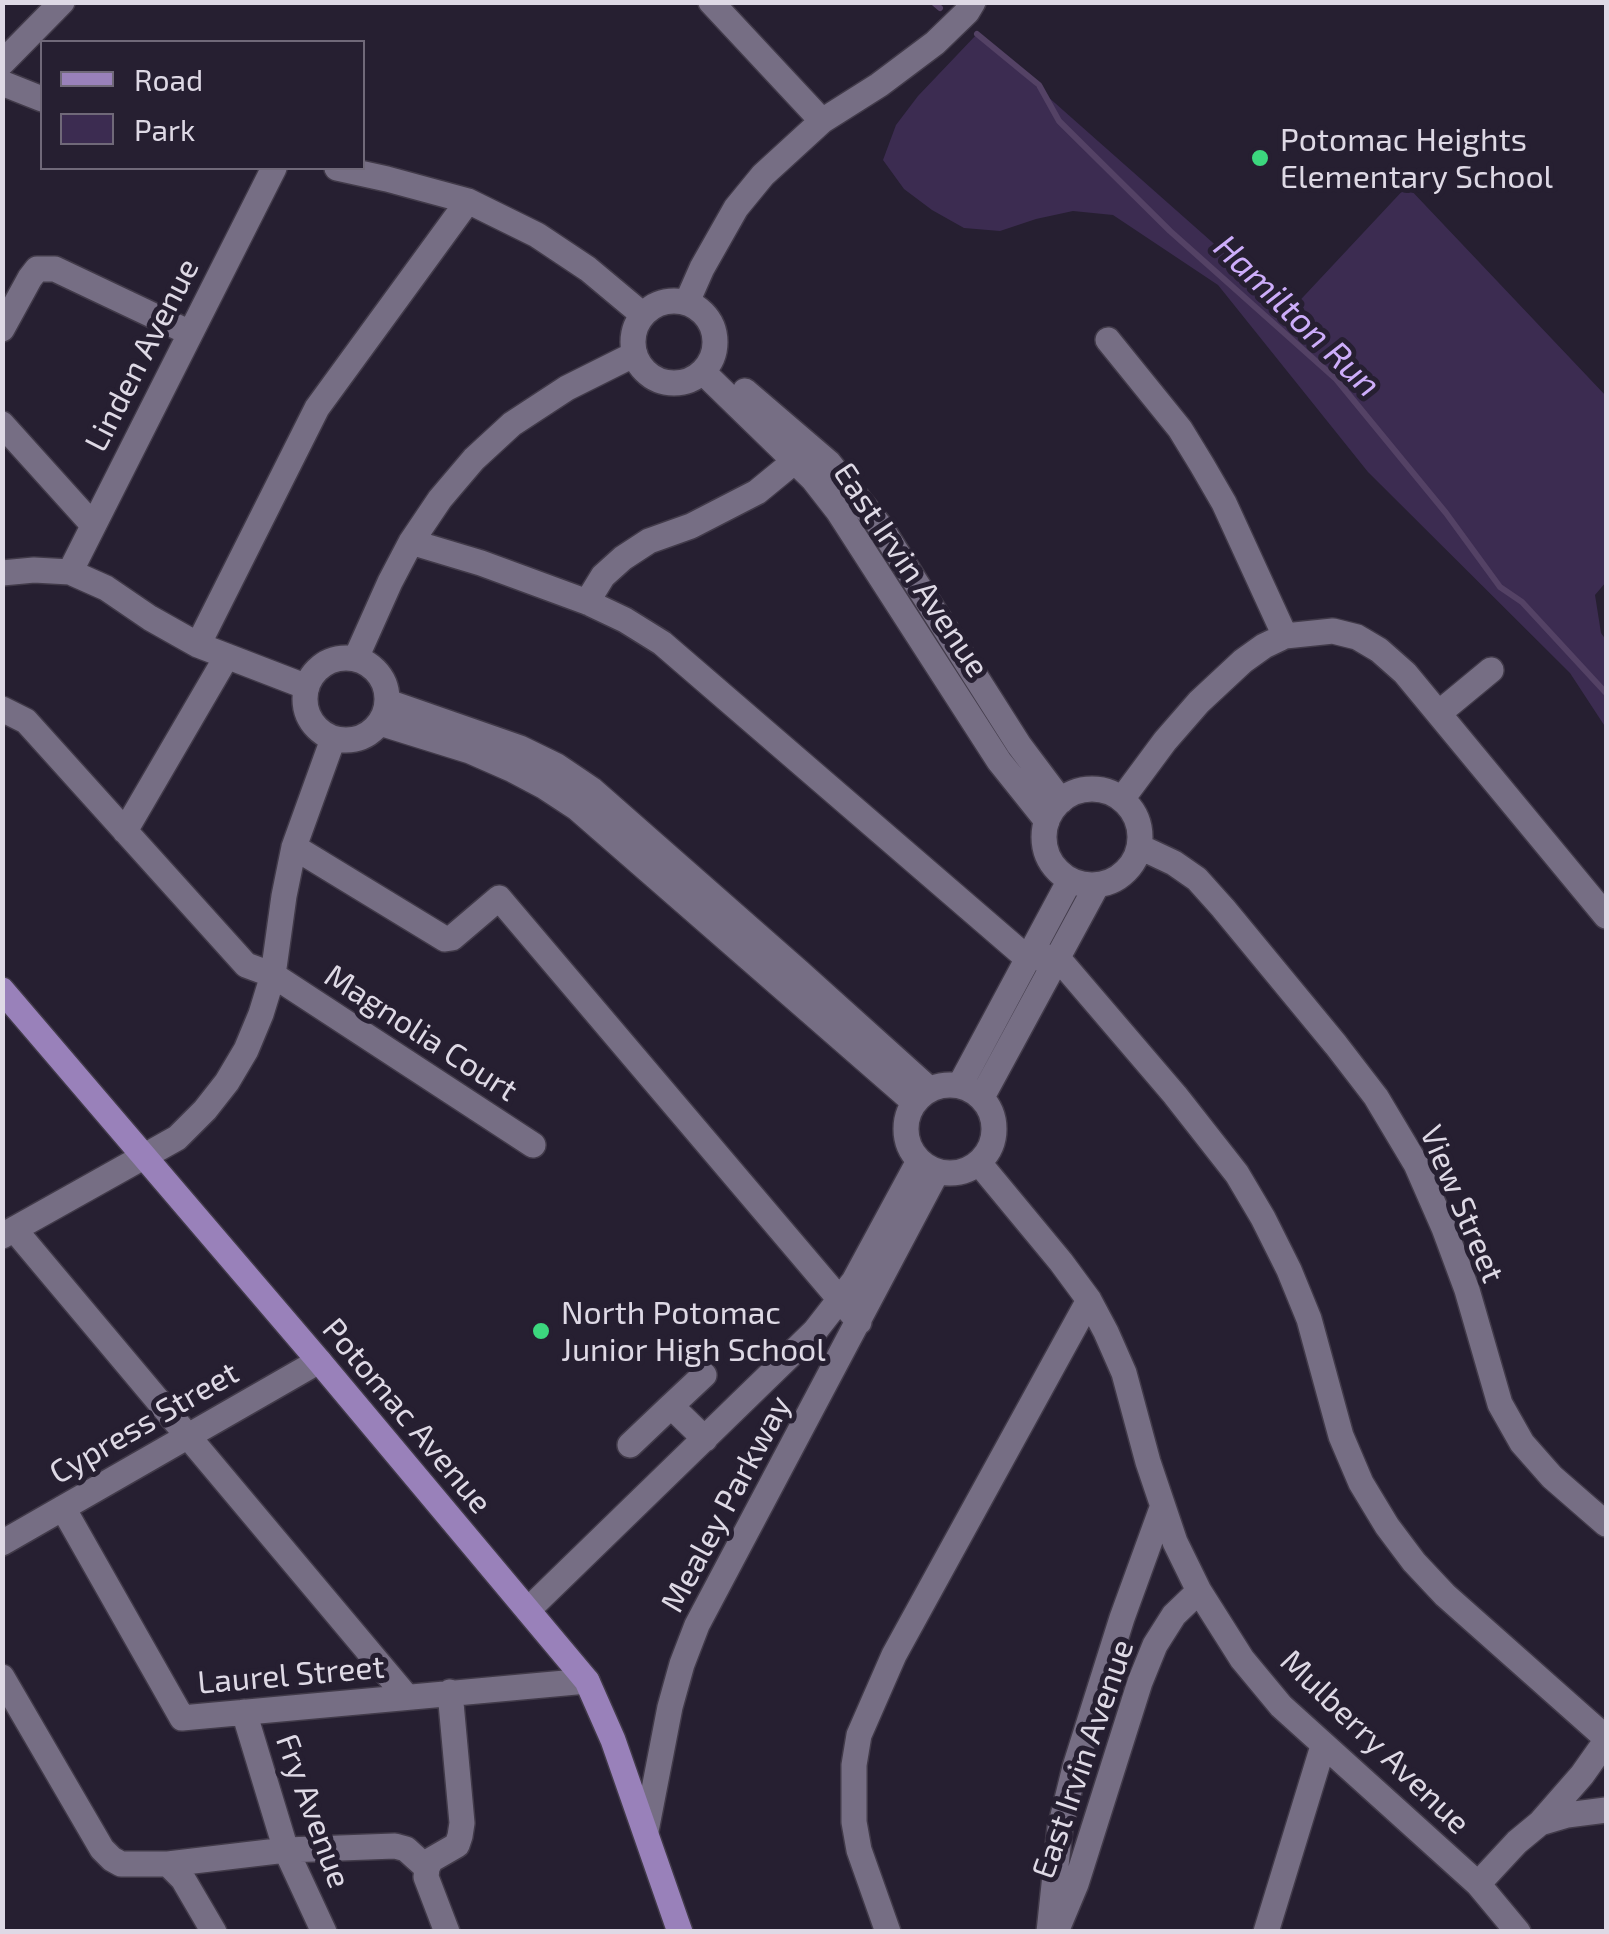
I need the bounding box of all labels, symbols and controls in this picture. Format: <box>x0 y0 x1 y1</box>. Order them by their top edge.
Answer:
legend <box>40 40 365 170</box>
text: Road <box>134 61 203 97</box>
text: Park <box>134 111 195 147</box>
place label: Potomac Heights Elementary School <box>1280 121 1553 196</box>
marker: Potomac Heights Elementary School <box>1249 147 1271 169</box>
water label: Hamilton Run <box>1205 226 1389 406</box>
street label: Linden Avenue <box>77 252 207 458</box>
street label: East Irvin Avenue <box>825 456 997 684</box>
street label: Magnolia Court <box>317 956 525 1110</box>
street label: View Street <box>1412 1120 1512 1288</box>
place label: North Potomac Junior High School <box>561 1294 826 1369</box>
street label: Potomac Avenue <box>314 1311 500 1521</box>
marker: North Potomac Junior High School <box>530 1320 552 1342</box>
street label: Cypress Street <box>43 1353 245 1493</box>
street label: Mealey Parkway <box>653 1389 799 1619</box>
street label: East Irvin Avenue <box>1024 1634 1142 1884</box>
street label: Mulberry Avenue <box>1272 1642 1478 1842</box>
street label: Laurel Street <box>196 1648 386 1702</box>
street label: Fry Avenue <box>267 1729 359 1893</box>

